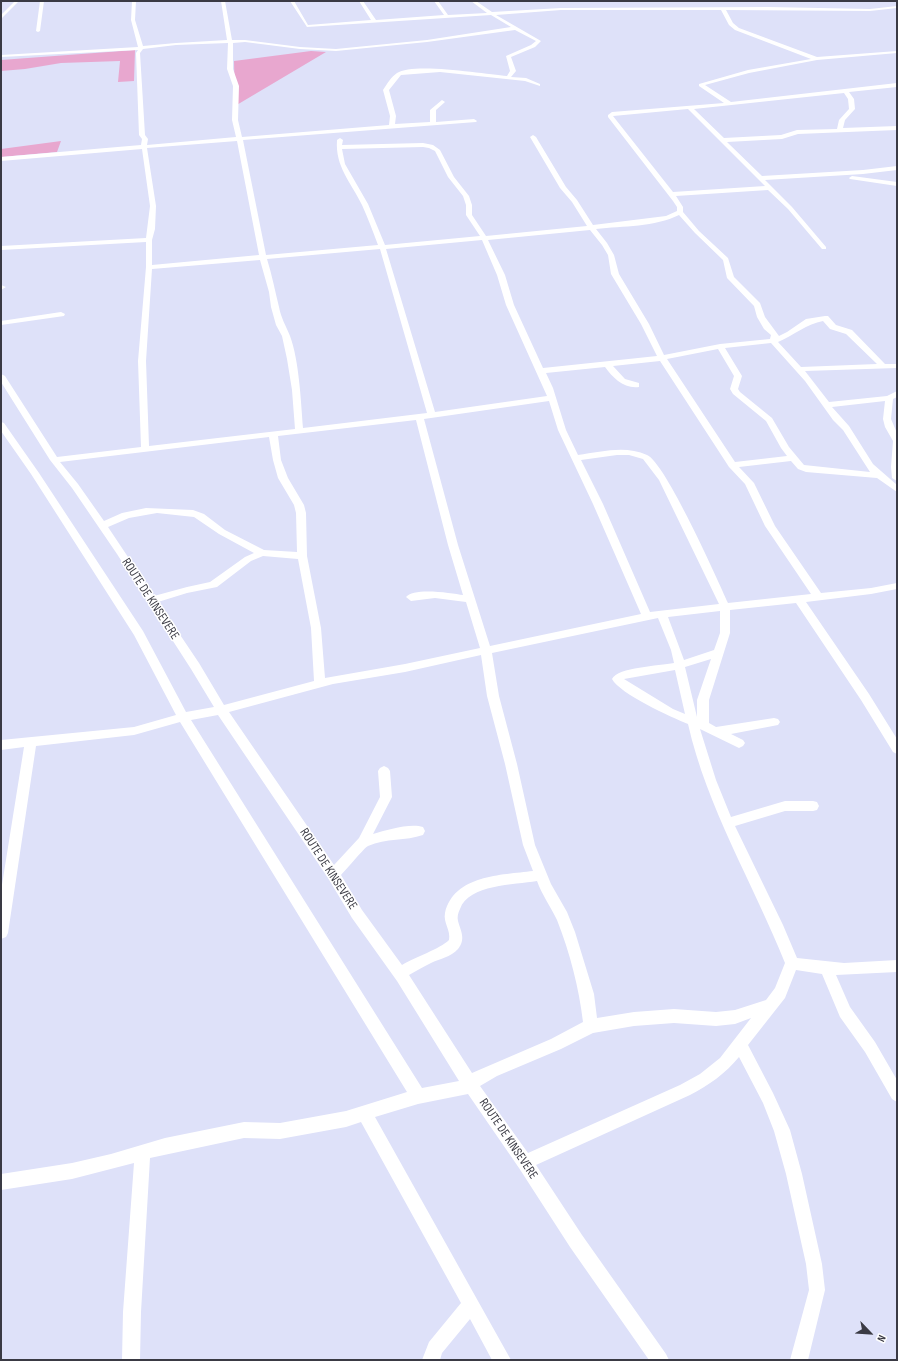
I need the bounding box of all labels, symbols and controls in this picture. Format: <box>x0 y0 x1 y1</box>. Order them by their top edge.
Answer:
street label: ROUTE DE KINSEVERE <box>118 555 182 643</box>
street label: ROUTE DE KINSEVERE <box>296 825 360 913</box>
street label: ROUTE DE KINSEVERE <box>475 1096 541 1182</box>
north arrow <box>850 1313 890 1353</box>
text: N <box>874 1333 888 1344</box>

